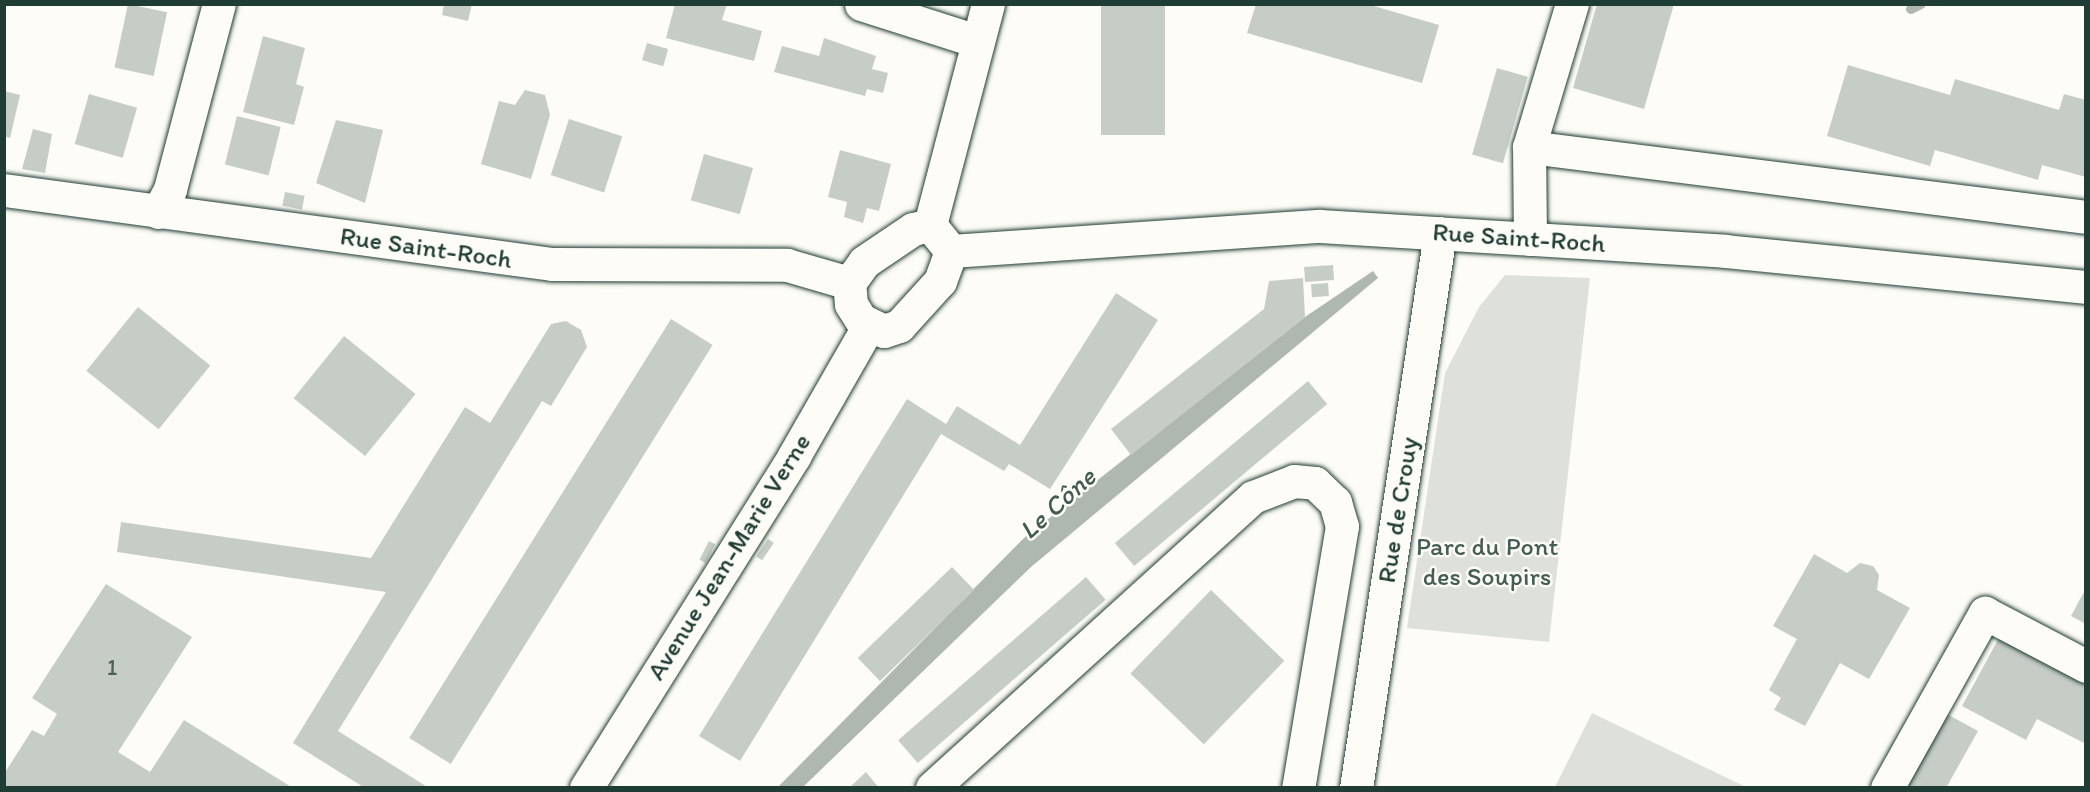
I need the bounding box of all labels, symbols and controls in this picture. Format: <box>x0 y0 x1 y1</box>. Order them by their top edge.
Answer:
street label: Rue Saint-Roch <box>1431 216 1607 260</box>
street label: Rue Saint-Roch <box>338 220 514 276</box>
street label: Avenue Jean-Marie Verne <box>641 429 817 685</box>
street label: Rue de Crouy <box>1371 435 1425 585</box>
water label: Le Cône <box>1012 460 1102 546</box>
park label: Parc du Pont des Soupirs <box>1416 531 1558 592</box>
house number: 1 <box>107 655 117 681</box>

